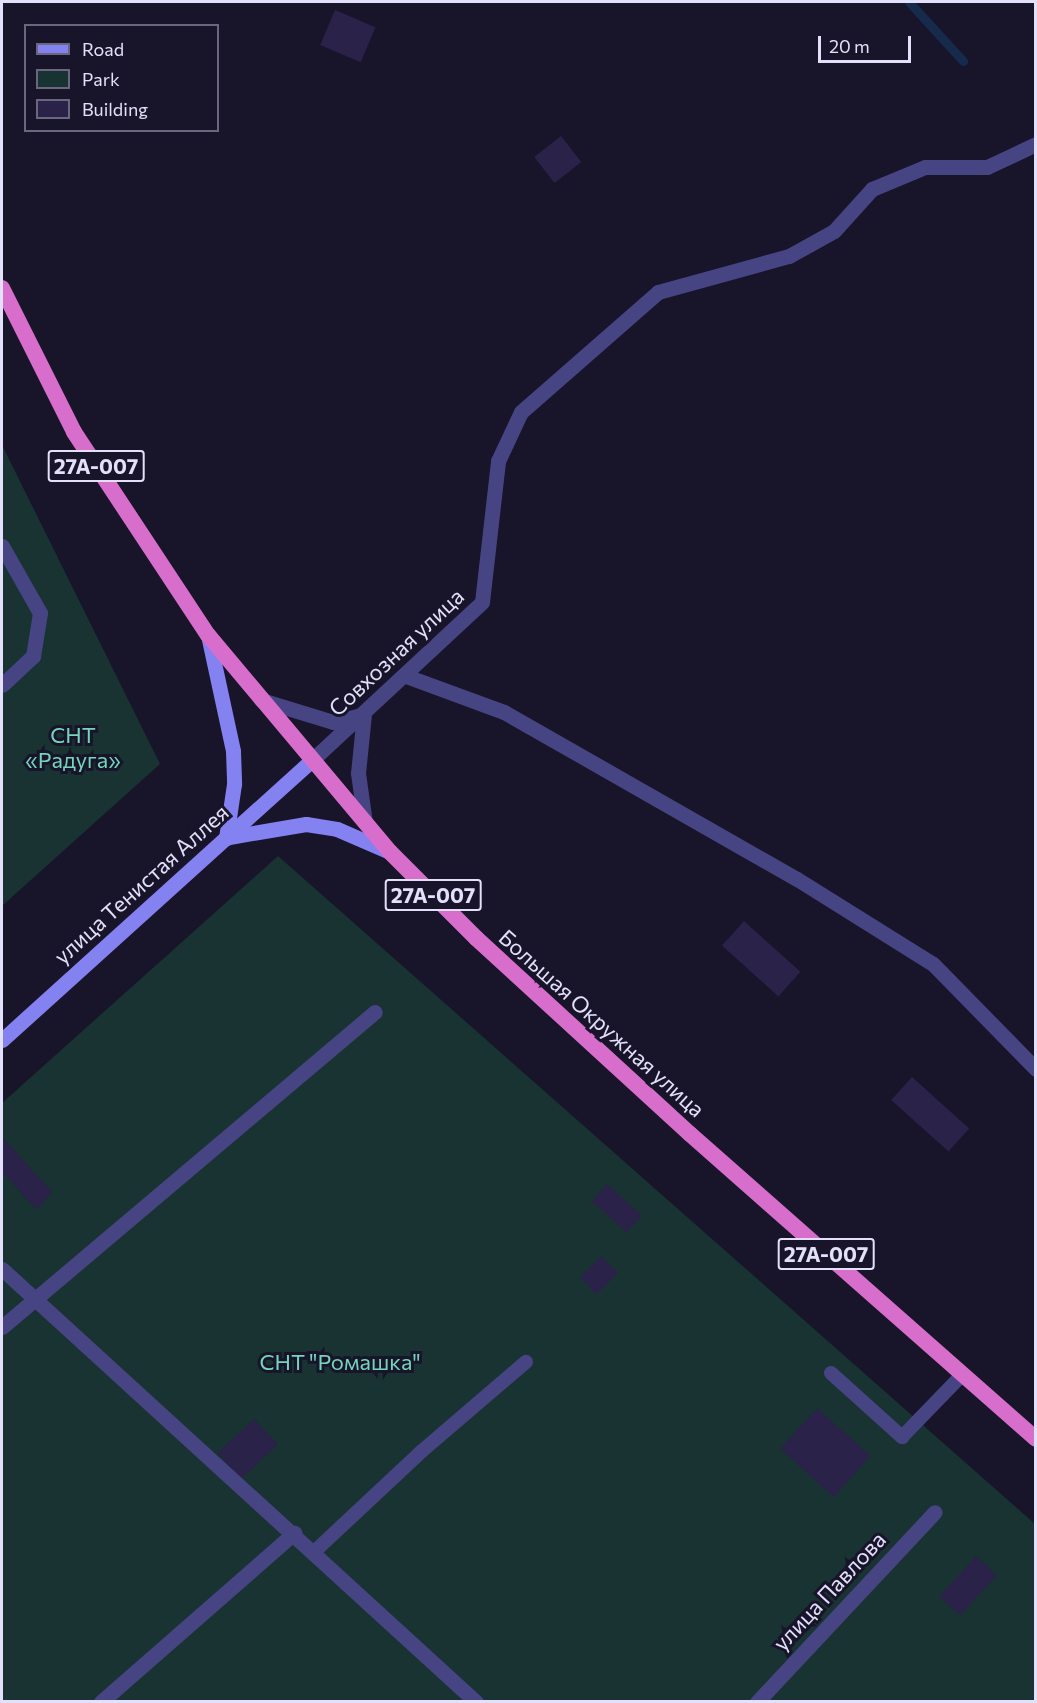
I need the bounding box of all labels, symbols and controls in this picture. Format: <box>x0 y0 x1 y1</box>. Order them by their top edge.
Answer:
legend <box>24 24 219 132</box>
scale bar <box>821 24 914 62</box>
text: 20 m <box>829 35 870 57</box>
text: Road <box>82 38 124 60</box>
text: Park <box>82 68 120 90</box>
text: Building <box>82 98 148 120</box>
road number: 27А-007 <box>46 448 146 484</box>
street label: Совхозная улица <box>323 583 469 721</box>
park label: СНТ «Радуга» <box>25 721 121 772</box>
street label: улица Тенистая Аллея <box>48 799 234 969</box>
road number: 27А-007 <box>384 877 482 913</box>
street label: Большая Окружная улица <box>494 924 710 1122</box>
road number: 27А-007 <box>776 1236 876 1272</box>
park label: СНТ "Ромашка" <box>259 1349 421 1375</box>
street label: улица Павлова <box>767 1526 891 1656</box>

